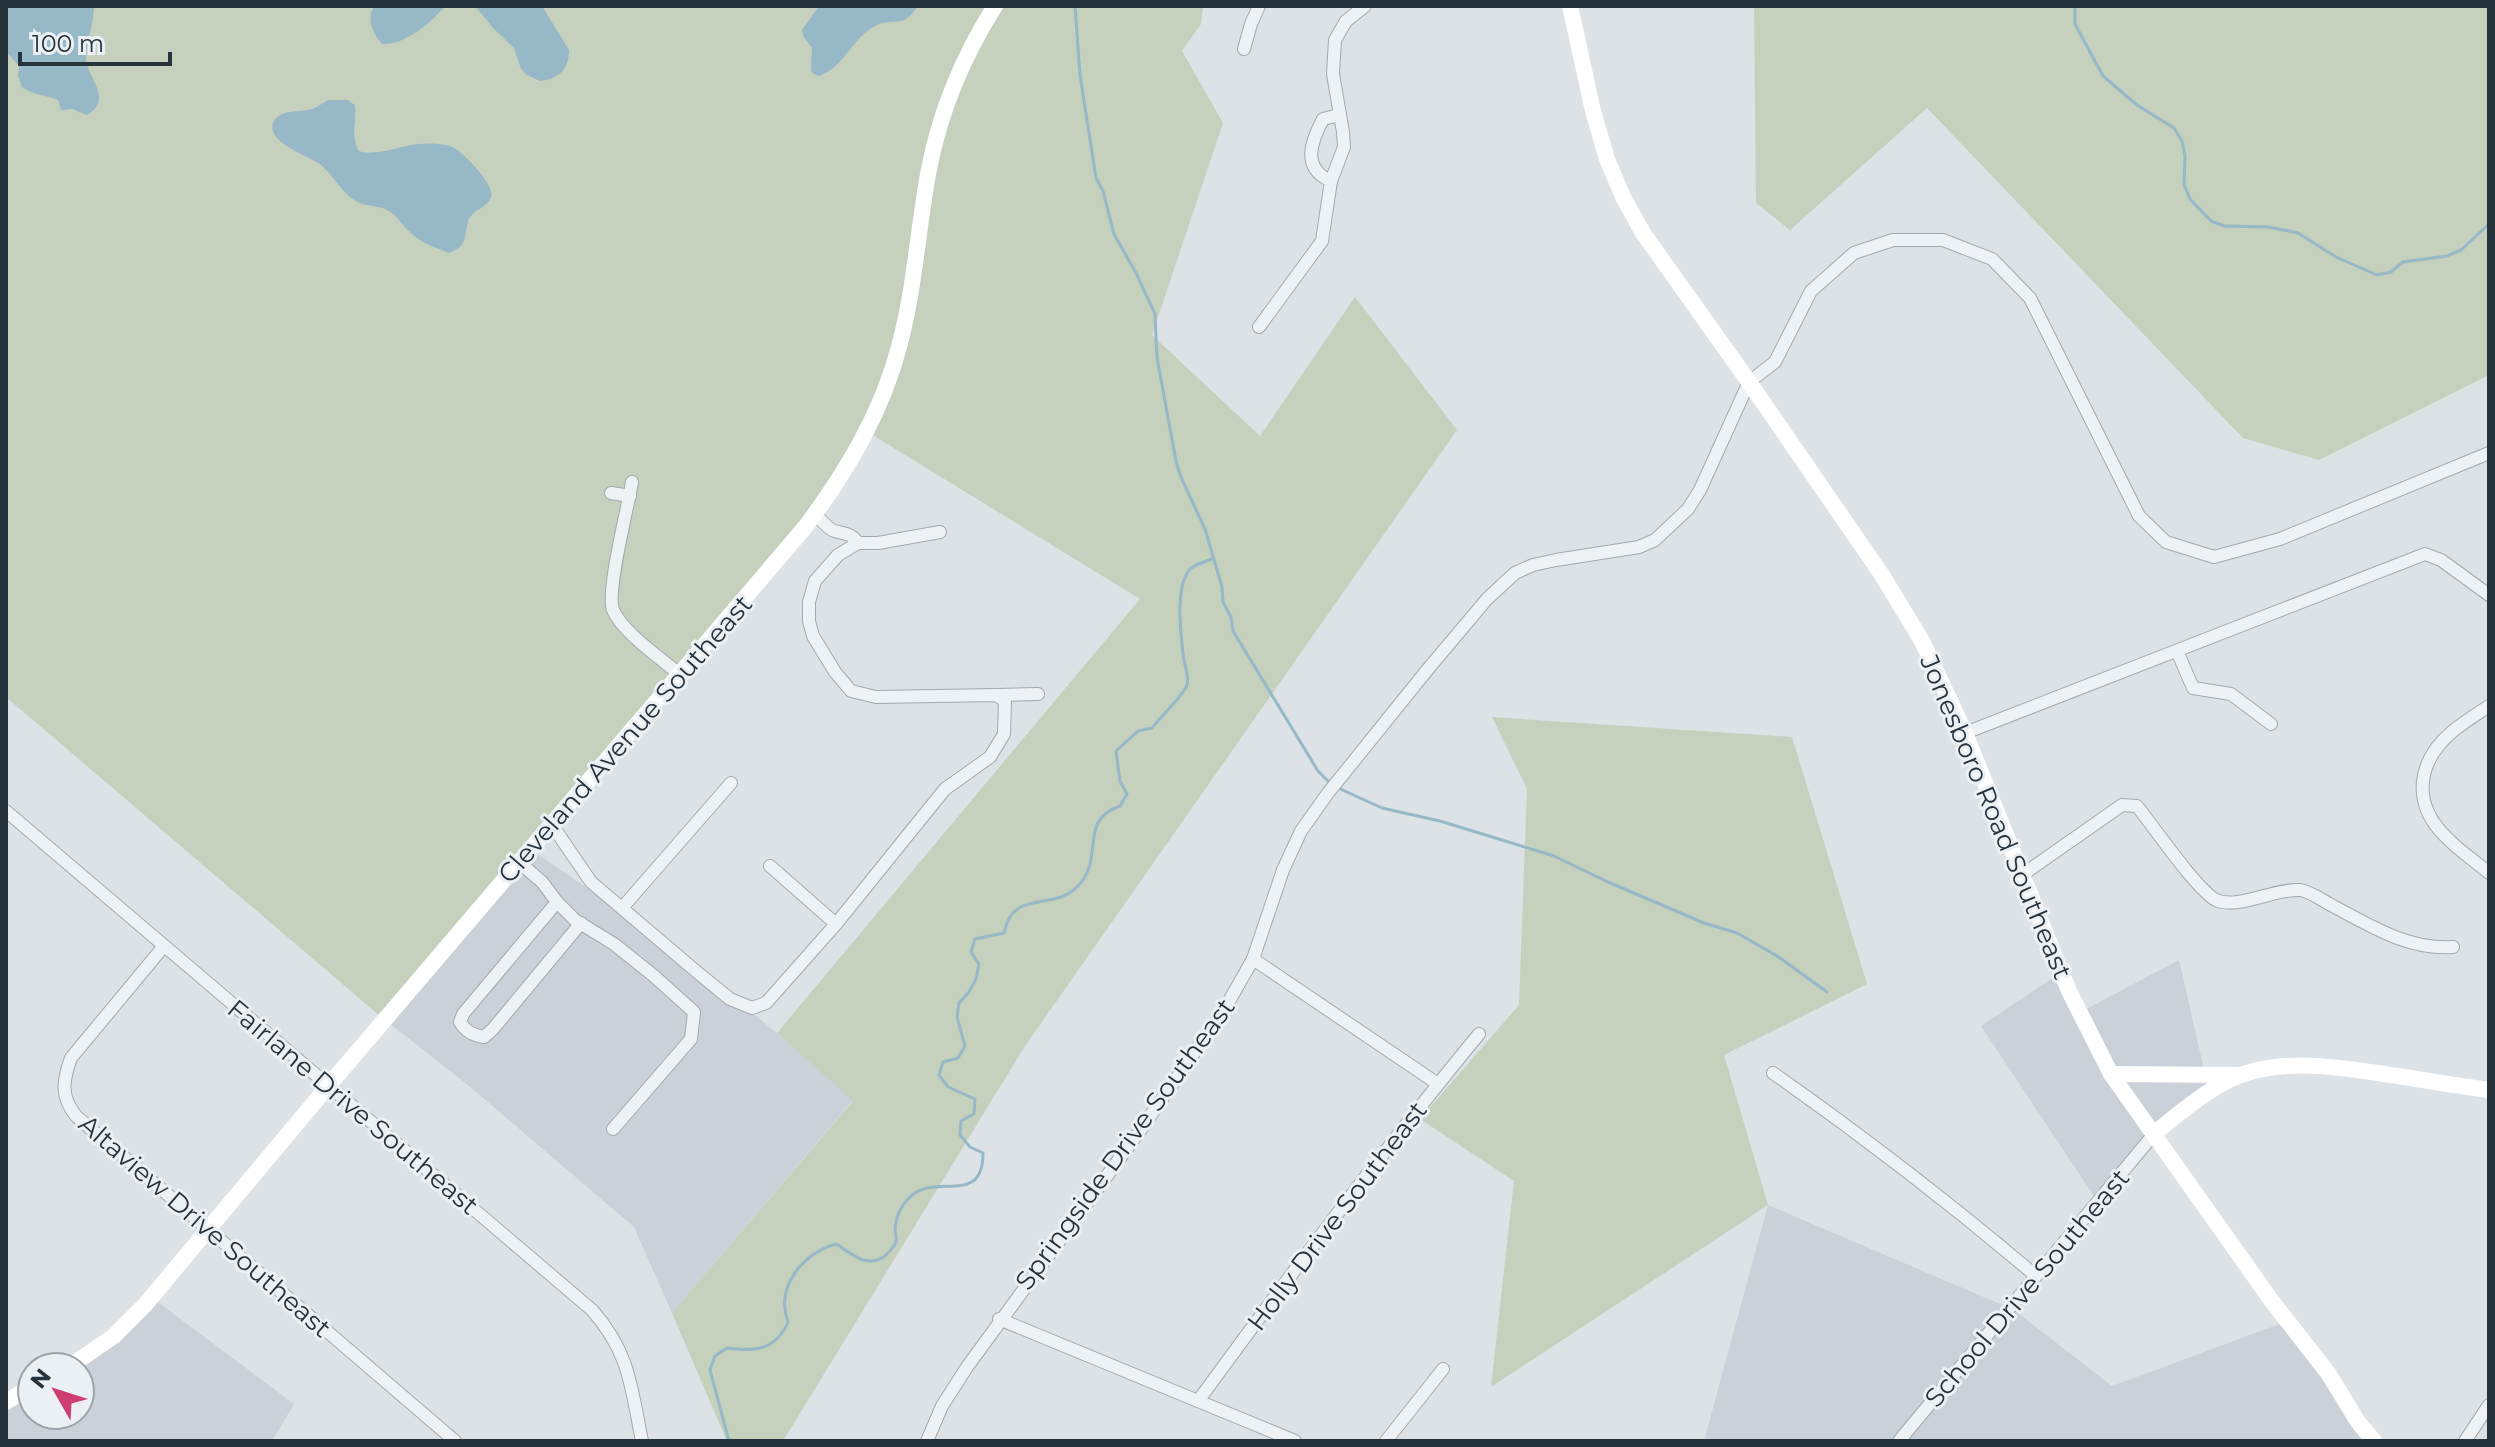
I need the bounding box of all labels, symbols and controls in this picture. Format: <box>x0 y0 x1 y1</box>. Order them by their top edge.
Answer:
scale bar <box>20 16 170 66</box>
text: 100 m <box>32 29 104 58</box>
street label: Cleveland Avenue Southeast <box>491 588 759 890</box>
street label: Jonesboro Road Southeast <box>1913 649 2079 984</box>
street label: Springside Drive Southeast <box>1008 992 1242 1296</box>
street label: Fairlane Drive Southeast <box>221 993 485 1221</box>
street label: Holly Drive Southeast <box>1240 1095 1434 1337</box>
street label: Altaview Drive Southeast <box>72 1108 338 1344</box>
street label: School Drive Southeast <box>1918 1162 2136 1414</box>
north arrow <box>16 1351 96 1431</box>
text: N <box>25 1363 57 1394</box>

